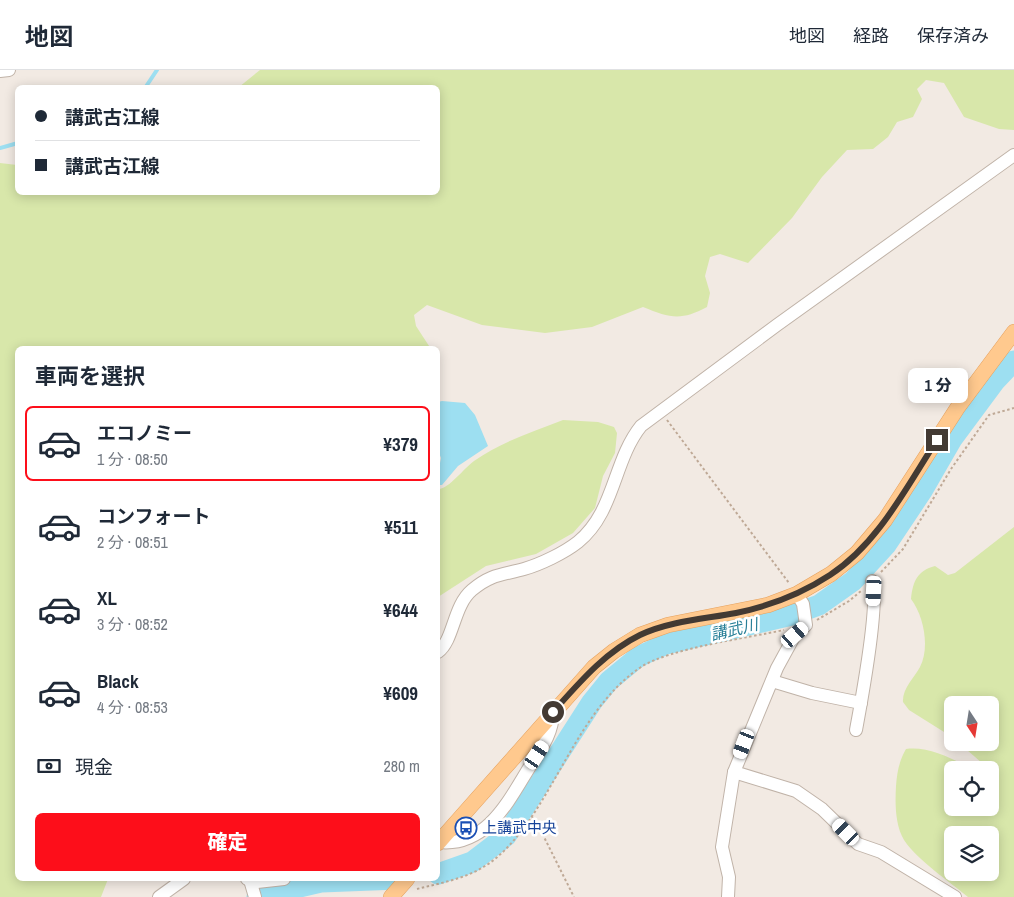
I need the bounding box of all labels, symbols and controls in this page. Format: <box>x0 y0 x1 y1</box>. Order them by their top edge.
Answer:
text: 地図 <box>25 20 73 52</box>
text: 地図 <box>789 23 825 48</box>
text: 経路 <box>853 23 889 48</box>
text: 保存済み <box>917 23 989 48</box>
text: 講武古江線 <box>65 104 160 130</box>
text: 講武古江線 <box>65 153 160 179</box>
text: 車両を選択 <box>35 361 145 391</box>
callout: 1 分 <box>907 368 967 402</box>
text: 1 分 <box>925 374 951 396</box>
text: エコノミー <box>97 420 192 446</box>
icon: car <box>37 421 82 466</box>
route end <box>926 429 948 451</box>
text: ¥379 <box>383 431 418 457</box>
text: 1 分 · 08:50 <box>97 448 168 470</box>
text: コンフォート <box>97 503 210 529</box>
icon: car <box>37 504 82 549</box>
text: ¥511 <box>384 514 418 540</box>
text: 2 分 · 08:51 <box>97 531 168 553</box>
car <box>865 576 882 606</box>
text: XL <box>97 585 117 611</box>
icon: car <box>37 587 82 632</box>
text: ¥644 <box>383 597 418 623</box>
water label: 講武川 <box>708 612 762 645</box>
text: 3 分 · 08:52 <box>97 613 168 635</box>
car <box>778 619 811 651</box>
text: Black <box>97 668 139 694</box>
icon: car <box>37 670 82 715</box>
text: ¥609 <box>383 680 418 706</box>
text: 4 分 · 08:53 <box>97 696 168 718</box>
north arrow <box>944 696 999 751</box>
map controls <box>944 696 999 881</box>
route start <box>542 701 564 723</box>
car <box>731 727 756 761</box>
car <box>522 738 551 772</box>
icon: cash <box>35 752 63 780</box>
text: 現金 <box>75 754 113 780</box>
text: 280 m <box>384 755 420 777</box>
button: locate <box>944 761 999 816</box>
button: 確定 <box>35 813 420 871</box>
bus stop icon: 上講武中央 <box>454 816 478 840</box>
car <box>830 816 861 848</box>
place label: 上講武中央 <box>482 817 557 838</box>
button: layers <box>944 826 999 881</box>

